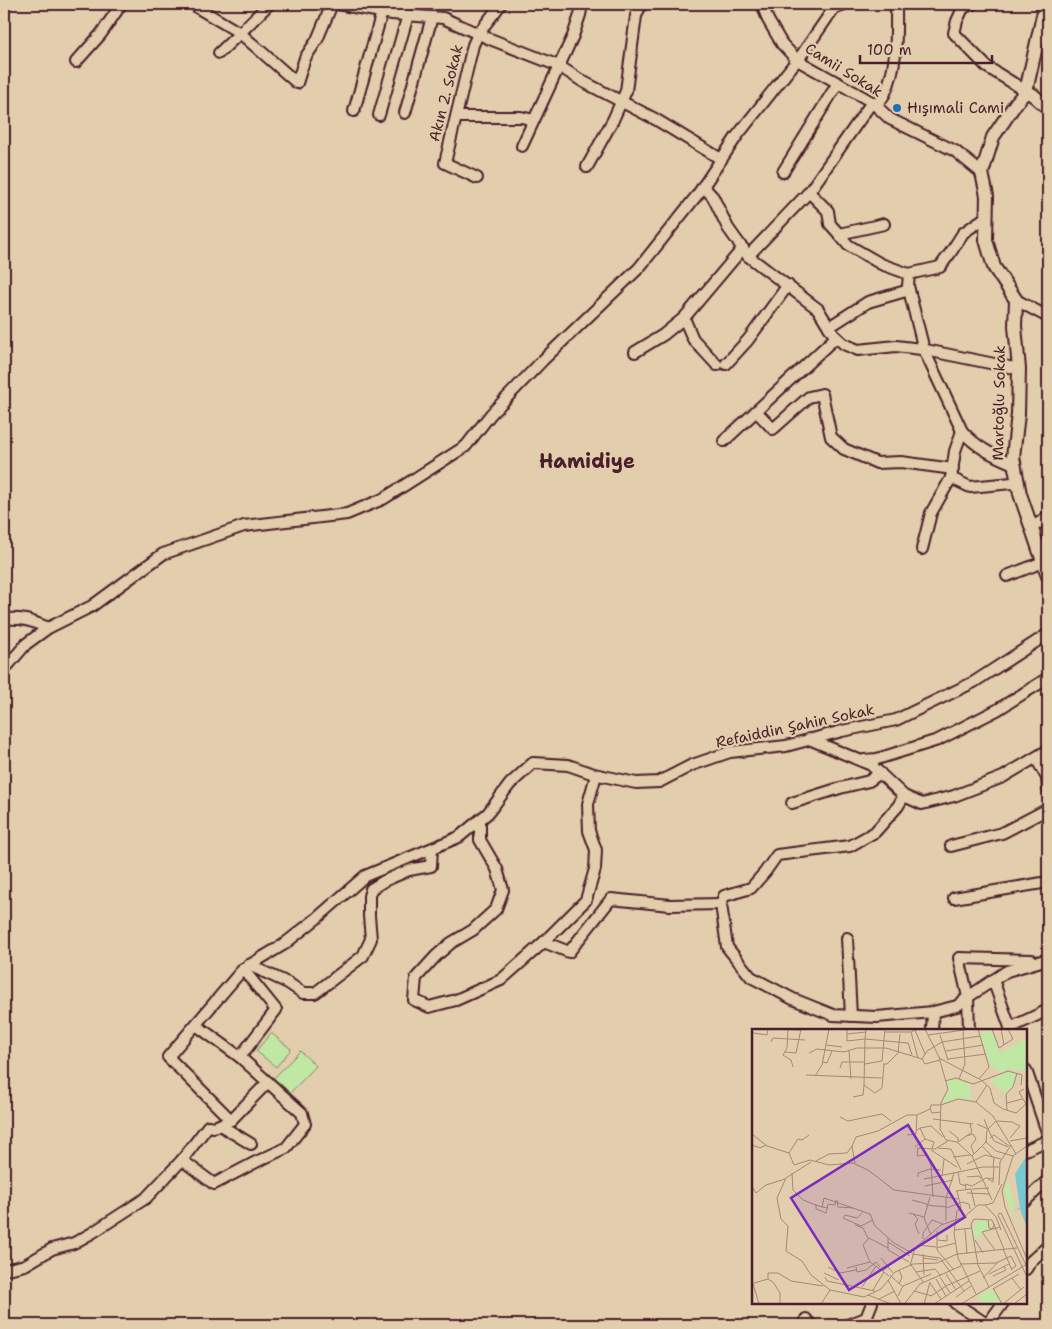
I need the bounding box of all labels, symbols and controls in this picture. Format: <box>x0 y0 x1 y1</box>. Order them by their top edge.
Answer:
scale bar <box>860 32 992 64</box>
street label: Camii Sokak <box>801 38 887 102</box>
text: 100 m <box>867 40 912 60</box>
street label: Akın 2. Sokak <box>424 42 468 144</box>
place label: Hışımali Cami <box>907 98 1004 118</box>
marker: Hışımali Cami <box>891 102 903 114</box>
street label: Martoğlu Sokak <box>988 345 1010 461</box>
district label: Hamidiye <box>539 448 635 474</box>
street label: Refaiddin Şahin Sokak <box>714 699 876 753</box>
inset map <box>752 1029 1027 1304</box>

